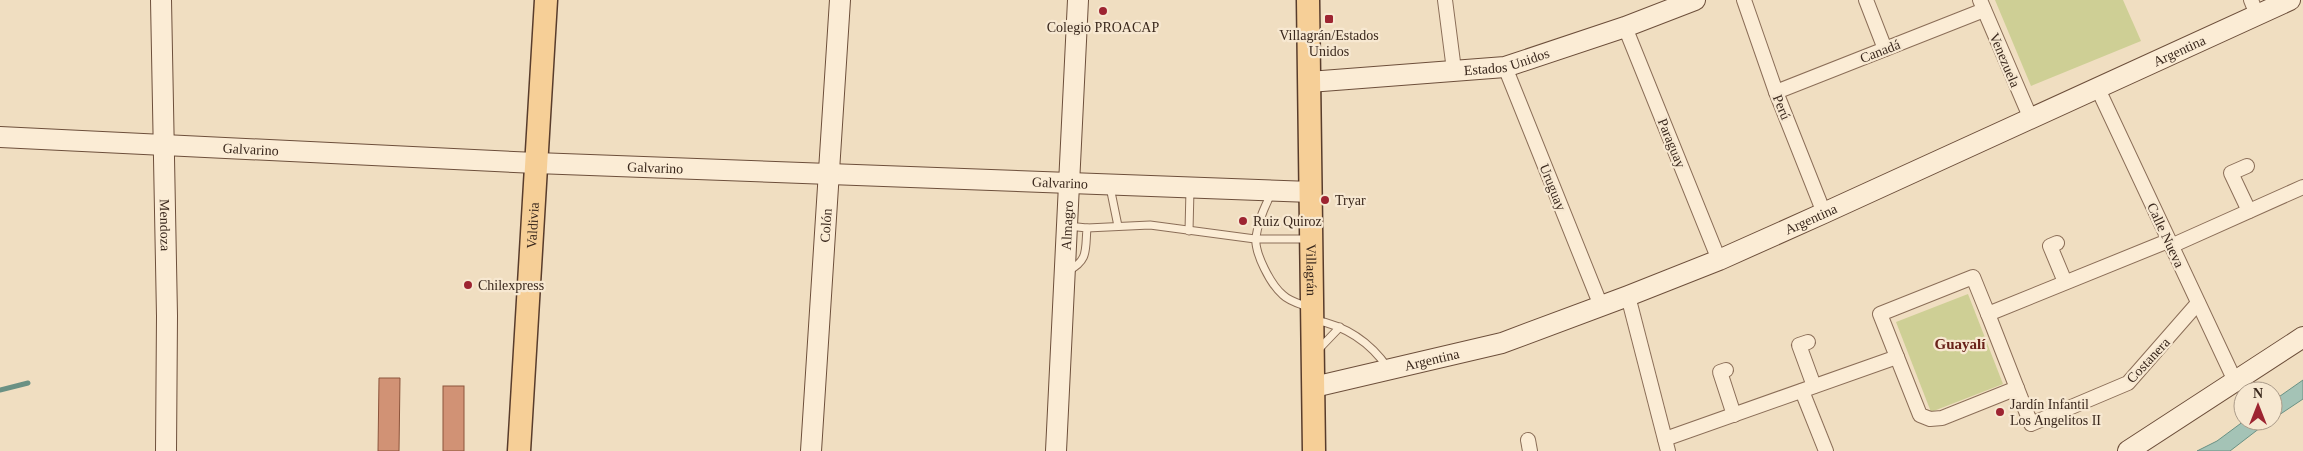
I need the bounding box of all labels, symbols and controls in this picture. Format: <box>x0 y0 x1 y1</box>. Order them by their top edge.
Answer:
marker: Colegio PROACAP <box>1097 5 1109 17</box>
marker: Villagrán/Estados Unidos <box>1323 13 1335 25</box>
place label: Colegio PROACAP <box>1047 20 1159 35</box>
place label: Villagrán/Estados Unidos <box>1279 28 1379 59</box>
street label: Venezuela <box>1986 31 2023 90</box>
street label: Argentina <box>2151 32 2209 70</box>
street label: Canadá <box>1858 37 1903 66</box>
street label: Estados Unidos <box>1463 46 1551 78</box>
street label: Perú <box>1770 92 1793 122</box>
street label: Paraguay <box>1655 116 1688 170</box>
street label: Galvarino <box>222 141 279 159</box>
street label: Galvarino <box>627 159 684 177</box>
street label: Uruguay <box>1536 162 1569 213</box>
street label: Galvarino <box>1032 175 1088 192</box>
place label: Tryar <box>1335 193 1366 208</box>
marker: Tryar <box>1319 194 1331 206</box>
street label: Mendoza <box>157 199 173 252</box>
street label: Almagro <box>1059 200 1076 251</box>
street label: Valdivia <box>524 201 542 249</box>
street label: Argentina <box>1782 201 1840 238</box>
street label: Calle Nueva <box>2144 201 2187 271</box>
street label: Colón <box>817 208 835 243</box>
place label: Ruiz Quiroz <box>1253 214 1322 229</box>
marker: Ruiz Quiroz <box>1237 215 1249 227</box>
street label: Villagrán <box>1303 244 1319 296</box>
place label: Chilexpress <box>478 278 544 293</box>
marker: Chilexpress <box>462 279 474 291</box>
street label: Costanera <box>2124 334 2173 386</box>
district label: Guayalí <box>1935 336 1986 352</box>
street label: Argentina <box>1403 346 1462 374</box>
north arrow <box>2233 381 2283 431</box>
text: N <box>2253 386 2263 401</box>
place label: Jardín Infantil Los Angelitos II <box>2010 397 2101 428</box>
marker: Jardín Infantil Los Angelitos II <box>1994 406 2006 418</box>

